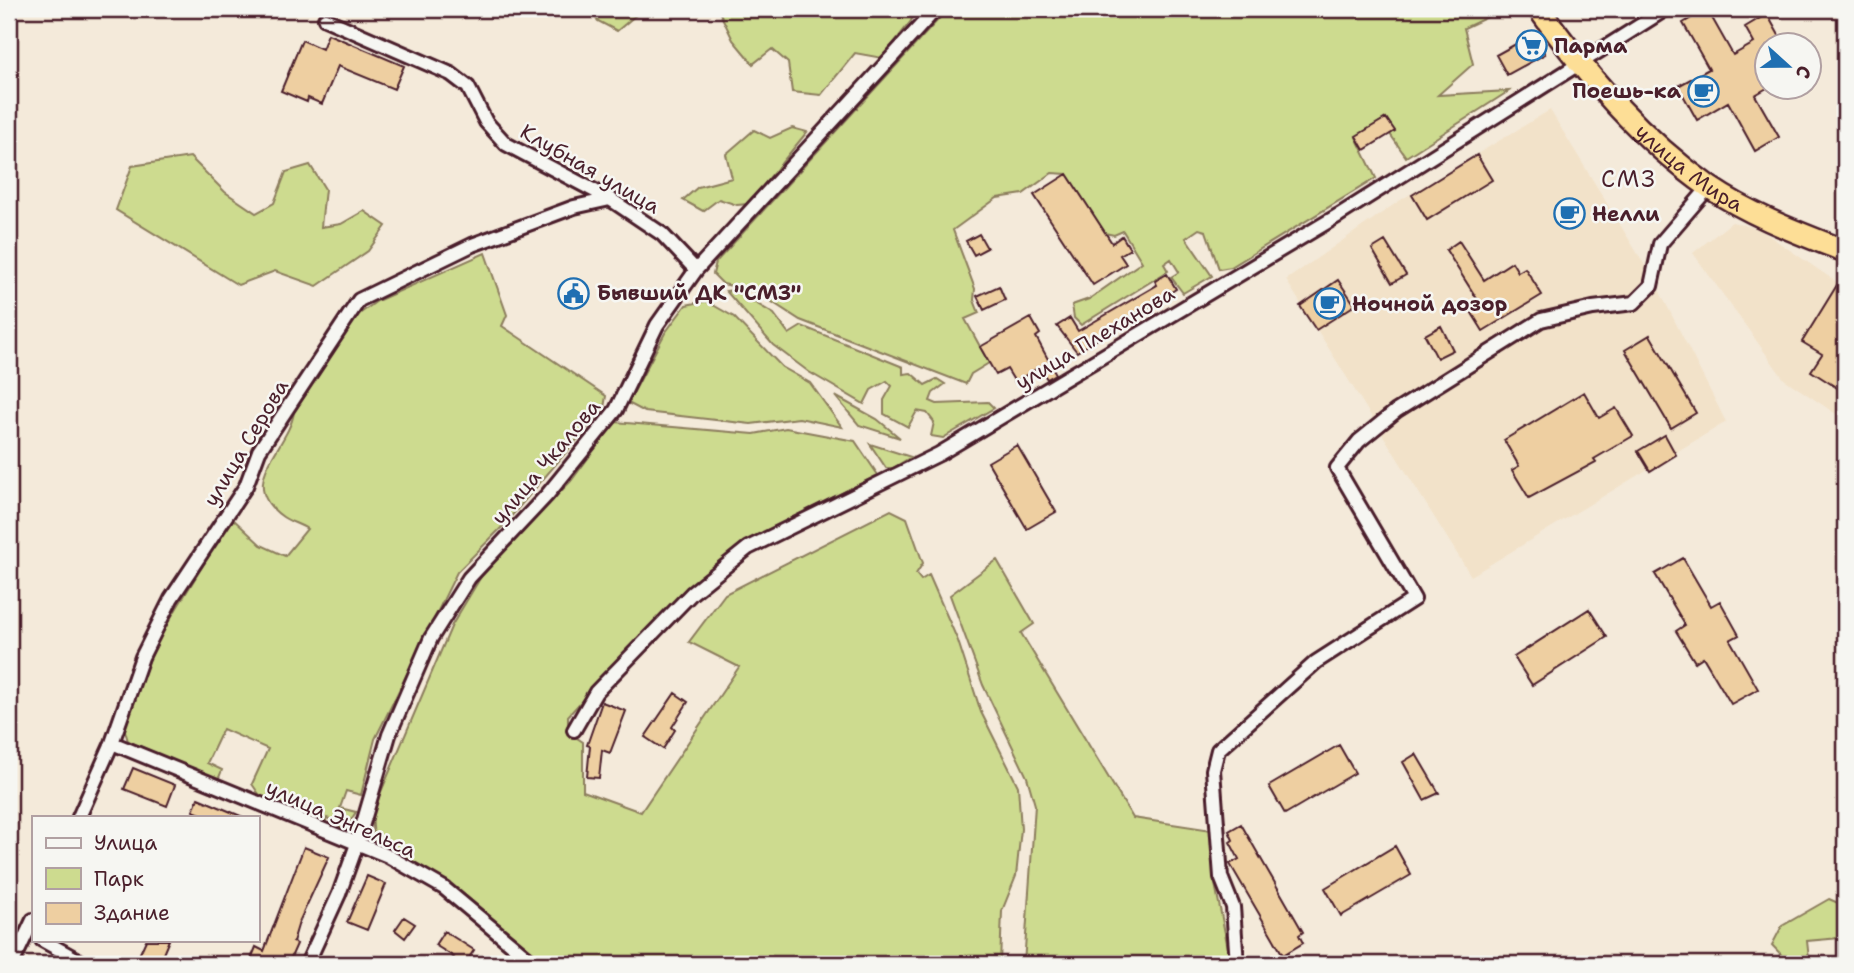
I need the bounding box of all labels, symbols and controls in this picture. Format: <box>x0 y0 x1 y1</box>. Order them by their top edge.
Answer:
supermarket icon: Парма <box>1514 29 1548 63</box>
place label: Парма <box>1554 32 1628 60</box>
north arrow <box>1752 32 1822 102</box>
text: С <box>1790 62 1817 82</box>
cafe icon: Поешь-ка <box>1687 74 1721 108</box>
place label: Поешь-ка <box>1572 77 1682 105</box>
street label: Клубная улица <box>515 118 665 220</box>
street label: улица Мира <box>1629 118 1748 219</box>
district label: СМЗ <box>1601 164 1657 194</box>
cafe icon: Нелли <box>1552 197 1586 231</box>
place label: Нелли <box>1592 200 1660 228</box>
public building icon: Бывший ДК "СМЗ" <box>557 276 591 310</box>
place label: Бывший ДК "СМЗ" <box>597 279 802 307</box>
street label: улица Плеханова <box>1010 279 1180 397</box>
cafe icon: Ночной дозор <box>1312 287 1346 321</box>
place label: Ночной дозор <box>1352 290 1507 318</box>
street label: улица Серова <box>197 374 295 512</box>
street label: улица Чкалова <box>485 393 607 531</box>
street label: улица Энгельса <box>261 773 421 865</box>
legend <box>32 816 259 942</box>
text: Улица <box>94 829 157 857</box>
text: Парк <box>94 865 144 893</box>
text: Здание <box>94 899 170 927</box>

